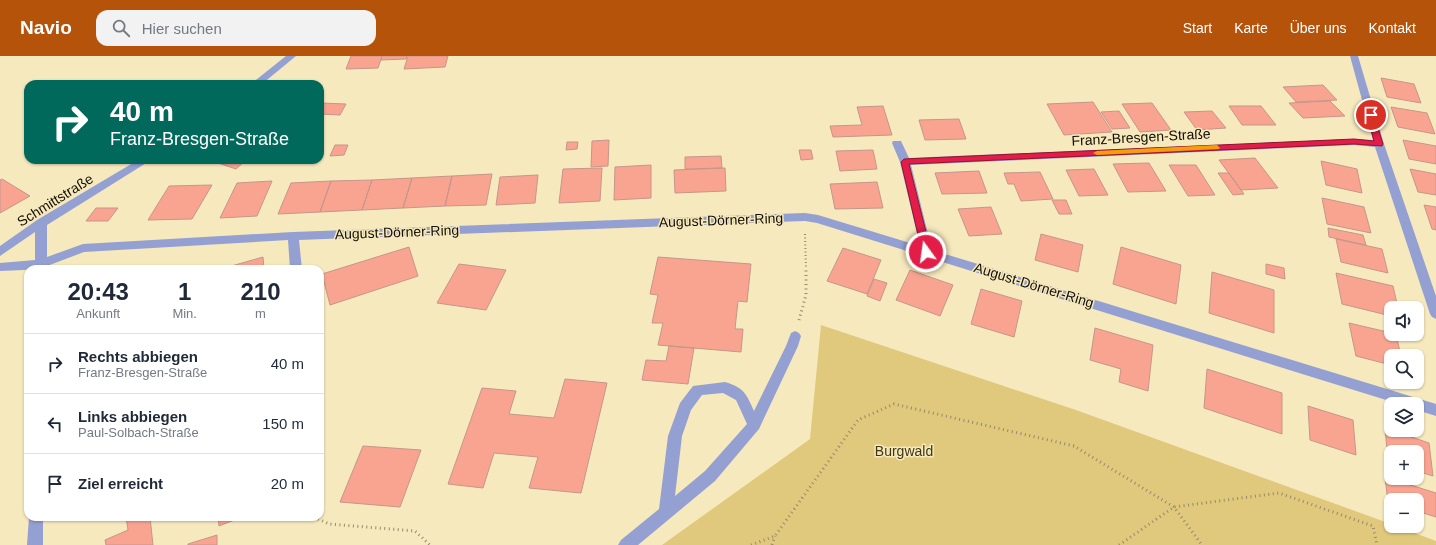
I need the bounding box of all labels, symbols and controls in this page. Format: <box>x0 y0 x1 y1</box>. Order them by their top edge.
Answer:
search box <box>96 10 376 46</box>
text: Navio <box>20 17 72 38</box>
icon: search <box>110 17 132 39</box>
text: Hier suchen <box>142 20 222 37</box>
text: Start <box>1183 20 1212 36</box>
text: Karte <box>1234 20 1268 36</box>
text: Über uns <box>1290 20 1347 36</box>
text: Kontakt <box>1369 20 1416 36</box>
icon: right <box>44 96 96 148</box>
text: 40 m <box>110 96 174 127</box>
pin <box>1354 98 1388 132</box>
icon: arrive <box>1360 104 1382 126</box>
street label: Franz-Bresgen-Straße <box>1071 125 1211 149</box>
text: Franz-Bresgen-Straße <box>110 129 289 149</box>
street label: Schmittstraße <box>14 170 96 230</box>
street label: August-Dörner-Ring <box>659 210 783 230</box>
street label: August-Dörner-Ring <box>335 222 459 242</box>
position arrow <box>905 231 947 273</box>
street label: August-Dörner-Ring <box>972 259 1096 311</box>
text: 20:43 <box>68 278 129 305</box>
text: 1 <box>178 278 191 305</box>
text: 210 <box>240 278 281 305</box>
map controls <box>1384 301 1424 533</box>
button: sound <box>1384 301 1424 341</box>
text: Ankunft <box>76 306 120 321</box>
text: Min. <box>172 306 197 321</box>
text: m <box>255 306 266 321</box>
text: Rechts abbiegen <box>78 348 198 365</box>
button: search <box>1384 349 1424 389</box>
icon: right <box>44 353 66 375</box>
text: 40 m <box>271 355 304 372</box>
text: Franz-Bresgen-Straße <box>78 365 207 380</box>
button: layers <box>1384 397 1424 437</box>
text: Links abbiegen <box>78 408 187 425</box>
icon: left <box>44 413 66 435</box>
text: 150 m <box>262 415 304 432</box>
text: Paul-Solbach-Straße <box>78 425 199 440</box>
park label: Burgwald <box>875 443 933 459</box>
button: + <box>1384 445 1424 485</box>
icon: arrive <box>44 473 66 495</box>
text: Ziel erreicht <box>78 475 163 492</box>
text: 20 m <box>271 475 304 492</box>
button: − <box>1384 493 1424 533</box>

